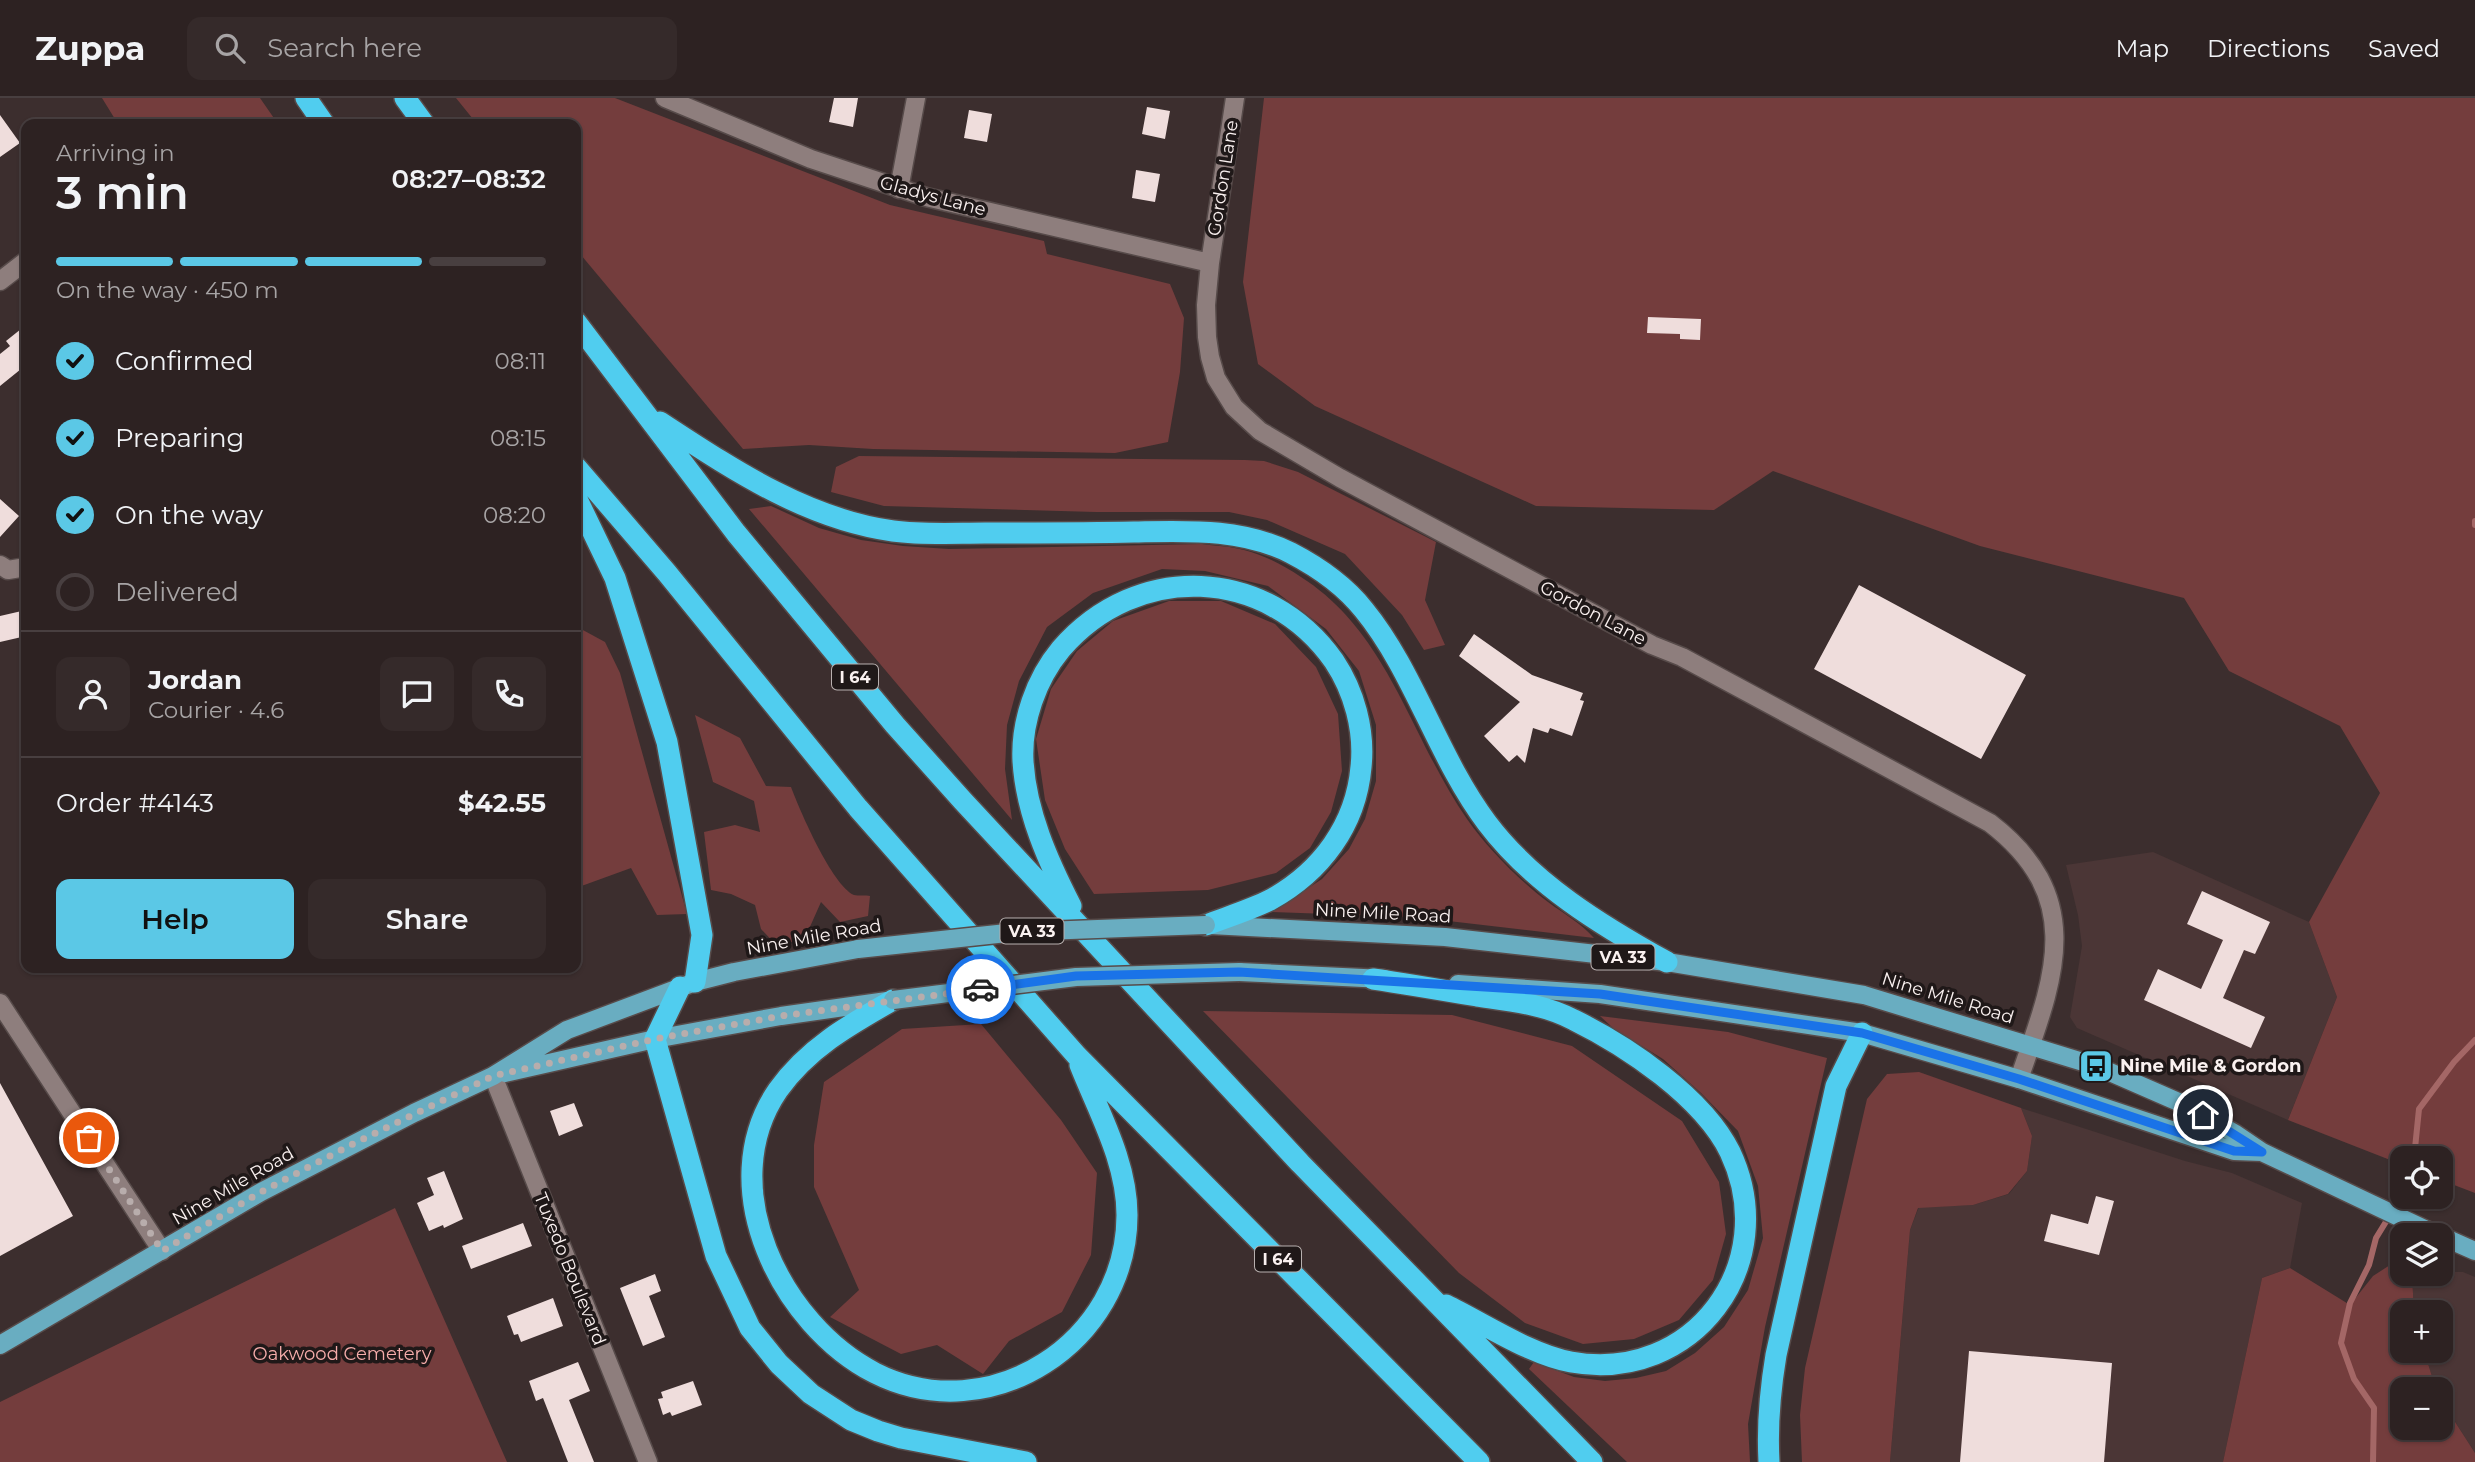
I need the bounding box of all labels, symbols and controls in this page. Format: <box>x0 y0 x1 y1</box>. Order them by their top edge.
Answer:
search box <box>187 17 677 80</box>
text: Zuppa <box>35 28 145 68</box>
icon: search <box>211 29 249 67</box>
text: Search here <box>267 32 422 64</box>
text: Map <box>2116 34 2169 63</box>
text: Directions <box>2207 34 2330 63</box>
text: Saved <box>2368 34 2440 63</box>
street label: Gordon Lane <box>1203 118 1243 237</box>
text: Arriving in <box>56 139 175 167</box>
text: 08:27–08:32 <box>392 163 546 195</box>
text: 3 min <box>56 164 189 221</box>
street label: Gladys Lane <box>878 171 989 221</box>
text: On the way · 450 m <box>56 276 279 304</box>
icon: check <box>56 342 94 380</box>
text: Confirmed <box>115 345 254 377</box>
text: 08:11 <box>495 347 546 375</box>
icon: check <box>56 419 94 457</box>
text: Preparing <box>115 422 244 454</box>
text: 08:15 <box>490 424 546 452</box>
icon: check <box>56 496 94 534</box>
text: On the way <box>115 499 263 531</box>
text: 08:20 <box>483 501 546 529</box>
text: Delivered <box>115 576 239 608</box>
street label: Gordon Lane <box>1536 576 1650 650</box>
button: person <box>56 657 130 731</box>
button: chat <box>380 657 454 731</box>
button: phone <box>472 657 546 731</box>
text: Jordan <box>148 664 242 696</box>
road number: I 64 <box>832 664 878 690</box>
text: Courier · 4.6 <box>148 696 284 724</box>
text: Order #4143 <box>56 787 214 819</box>
text: $42.55 <box>458 787 546 819</box>
button: Help <box>56 879 294 959</box>
button: Share <box>308 879 546 959</box>
street label: Nine Mile Road <box>1314 898 1452 928</box>
street label: Nine Mile Road <box>745 914 883 960</box>
road number: VA 33 <box>1000 918 1064 944</box>
road number: VA 33 <box>1592 944 1654 970</box>
courier <box>946 954 1016 1024</box>
street label: Nine Mile Road <box>1879 967 2017 1029</box>
icon: car <box>962 970 1000 1008</box>
bus stop icon: Nine Mile & Gordon <box>2077 1047 2115 1085</box>
place label: Nine Mile & Gordon <box>2120 1055 2302 1077</box>
pin <box>2173 1085 2233 1145</box>
icon: home <box>2184 1096 2222 1134</box>
pin <box>59 1108 119 1168</box>
icon: bag <box>70 1119 108 1157</box>
street label: Nine Mile Road <box>168 1142 298 1230</box>
map controls <box>2390 1146 2453 1440</box>
button: locate <box>2390 1146 2453 1209</box>
street label: Tuxedo Boulevard <box>529 1190 611 1348</box>
button: layers <box>2390 1223 2453 1286</box>
road number: I 64 <box>1255 1246 1301 1272</box>
button: + <box>2390 1300 2453 1363</box>
park label: Oakwood Cemetery <box>253 1343 432 1365</box>
button: − <box>2390 1377 2453 1440</box>

